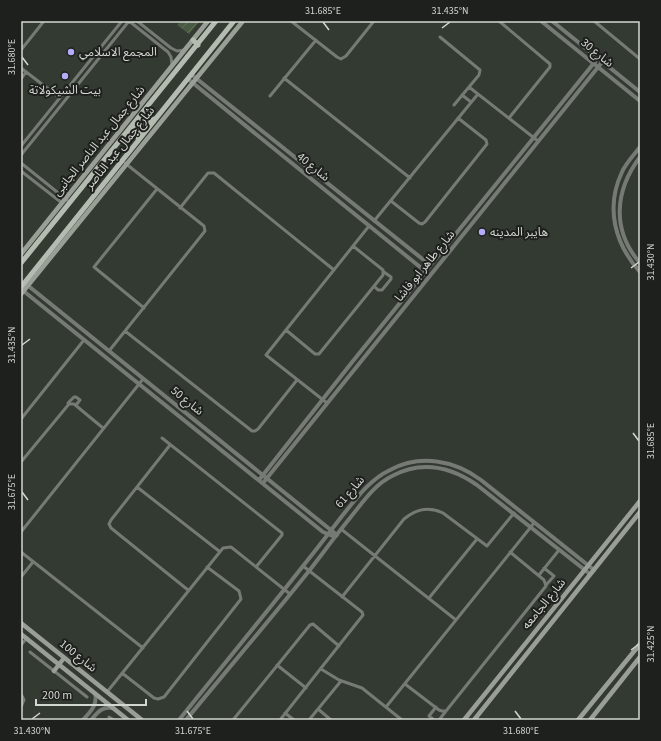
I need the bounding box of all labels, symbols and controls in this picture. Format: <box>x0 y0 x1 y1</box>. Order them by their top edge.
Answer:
text: 31.685°E <box>305 4 341 18</box>
text: 31.435°N <box>431 4 469 18</box>
street label: شارع 30 <box>577 35 617 71</box>
text: 31.680°E <box>5 39 19 75</box>
place label: المجمع الاسلامي <box>79 44 157 61</box>
marker: المجمع الاسلامي <box>66 47 76 57</box>
marker: بيت الشيكولاتة <box>60 71 70 81</box>
place label: بيت الشيكولاتة <box>29 82 101 99</box>
street label: شارع جمال عبد الناصر الجانبى <box>50 83 148 199</box>
street label: شارع جمال عبد الناصر <box>82 104 158 192</box>
street label: شارع 40 <box>293 149 333 185</box>
place label: هايبر المدينه <box>490 224 548 241</box>
street label: شارع طاهر ابو فاشا <box>391 227 459 305</box>
marker: هايبر المدينه <box>477 227 487 237</box>
text: 31.430°N <box>644 243 658 281</box>
text: 31.435°N <box>5 326 19 364</box>
street label: شارع 50 <box>167 383 207 419</box>
text: 31.685°E <box>644 423 658 459</box>
street label: شارع 61 <box>331 472 369 512</box>
text: 31.675°E <box>5 474 19 510</box>
street label: شارع الجامعه <box>518 575 570 633</box>
text: 31.425°N <box>644 625 658 663</box>
street label: شارع 100 <box>56 636 100 676</box>
scale bar <box>36 681 146 707</box>
text: 200 m <box>42 687 72 704</box>
text: 31.430°N <box>13 724 51 738</box>
text: 31.675°E <box>175 724 211 738</box>
text: 31.680°E <box>503 724 539 738</box>

